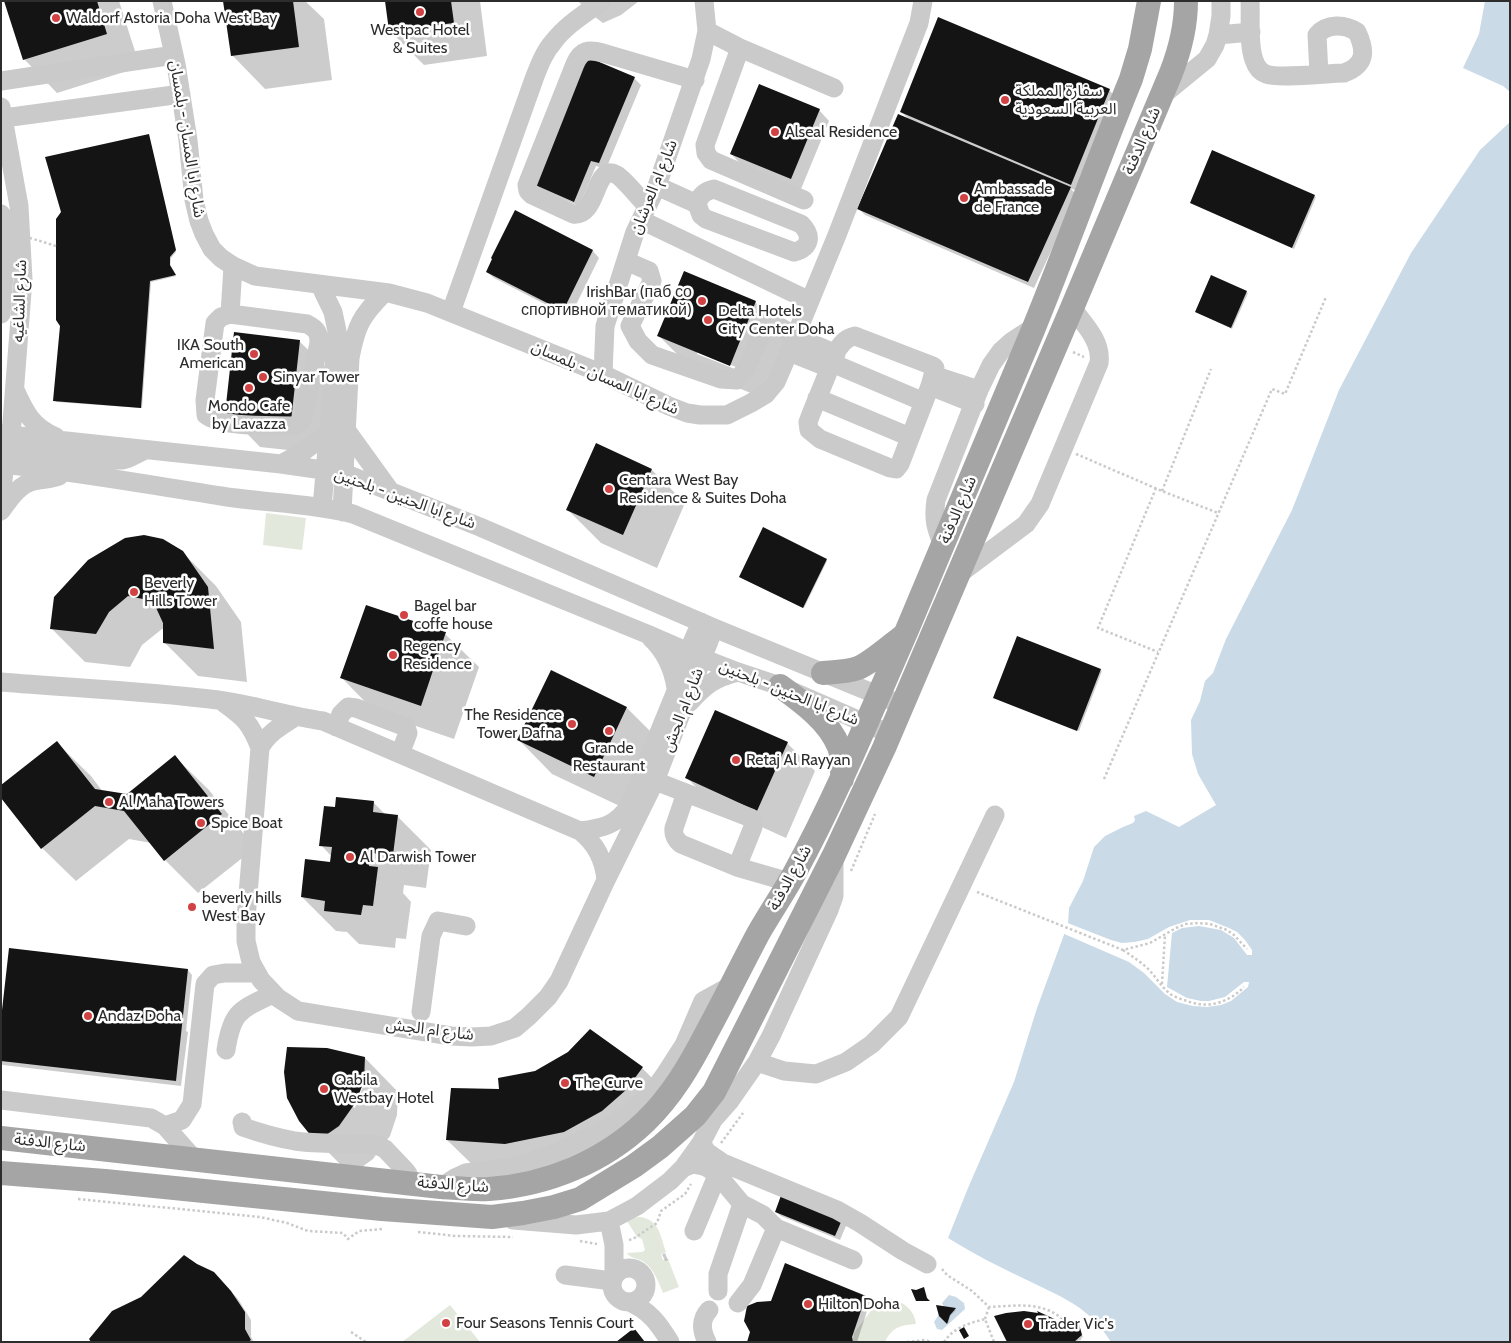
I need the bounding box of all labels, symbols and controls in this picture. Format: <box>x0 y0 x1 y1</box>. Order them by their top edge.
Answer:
marker: Westpac Hotel & Suites <box>414 6 426 18</box>
place label: Waldorf Astoria Doha West Bay <box>66 8 277 28</box>
marker: Waldorf Astoria Doha West Bay <box>50 12 62 24</box>
place label: Westpac Hotel & Suites <box>370 20 470 58</box>
street label: شارع ابا المسان - بلمسان <box>165 59 209 219</box>
place label: سفارة المملكة العربية السعودية <box>1015 81 1116 119</box>
marker: سفارة المملكة العربية السعودية <box>999 94 1011 106</box>
street label: شارع الدفنة <box>1119 104 1165 178</box>
place label: Alseal Residence <box>785 122 897 142</box>
marker: Alseal Residence <box>769 126 781 138</box>
street label: شارع ام العرشان <box>626 137 682 237</box>
place label: Ambassade de France <box>974 179 1052 217</box>
marker: Ambassade de France <box>958 192 970 204</box>
street label: شارع الشاغيه <box>9 259 31 343</box>
place label: IrishBar (паб со спортивной тематикой) <box>521 282 692 320</box>
marker: IrishBar (паб со спортивной тематикой) <box>696 295 708 307</box>
place label: Delta Hotels City Center Doha <box>718 301 834 339</box>
marker: Delta Hotels City Center Doha <box>702 314 714 326</box>
place label: IKA South American <box>177 335 244 373</box>
street label: شارع ابا المسان - بلمسان <box>528 337 682 419</box>
marker: IKA South American <box>248 348 260 360</box>
place label: Sinyar Tower <box>273 367 359 387</box>
marker: Sinyar Tower <box>257 371 269 383</box>
marker: Mondo Cafe by Lavazza <box>243 382 255 394</box>
place label: Mondo Cafe by Lavazza <box>208 396 290 434</box>
street label: شارع ابا الحنين - بلحنين <box>332 465 478 533</box>
place label: Centara West Bay Residence & Suites Doha <box>619 470 786 508</box>
street label: شارع الدفنة <box>935 473 981 547</box>
marker: Centara West Bay Residence & Suites Doha <box>603 483 615 495</box>
place label: Beverly Hills Tower <box>144 573 217 611</box>
marker: Beverly Hills Tower <box>128 586 140 598</box>
place label: Bagel bar coffe house <box>414 596 493 634</box>
marker: Bagel bar coffe house <box>398 609 410 621</box>
place label: Regency Residence <box>403 636 472 674</box>
marker: Regency Residence <box>387 649 399 661</box>
street label: شارع ابا الحنين - بلحنين <box>716 656 862 730</box>
street label: شارع ام الجش <box>658 665 708 755</box>
place label: The Residence Tower Dafna <box>464 705 562 743</box>
marker: The Residence Tower Dafna <box>566 718 578 730</box>
marker: Grande Restaurant <box>603 725 615 737</box>
place label: Grande Restaurant <box>573 738 645 776</box>
place label: Retaj Al Rayyan <box>746 750 850 770</box>
marker: Retaj Al Rayyan <box>730 754 742 766</box>
place label: Al Maha Towers <box>119 792 224 812</box>
marker: Al Maha Towers <box>103 796 115 808</box>
place label: Spice Boat <box>211 813 283 833</box>
marker: Spice Boat <box>195 817 207 829</box>
street label: شارع الدفنة <box>764 842 816 914</box>
place label: Al Darwish Tower <box>360 847 476 867</box>
marker: Al Darwish Tower <box>344 851 356 863</box>
place label: beverly hills West Bay <box>202 888 282 926</box>
marker: beverly hills West Bay <box>186 901 198 913</box>
place label: Andaz Doha <box>98 1006 181 1026</box>
marker: Andaz Doha <box>82 1010 94 1022</box>
street label: شارع ام الجش <box>385 1015 475 1045</box>
place label: Qabila Westbay Hotel <box>334 1070 434 1108</box>
place label: The Curve <box>575 1073 643 1093</box>
marker: The Curve <box>559 1077 571 1089</box>
marker: Qabila Westbay Hotel <box>318 1083 330 1095</box>
street label: شارع الدفنة <box>13 1130 87 1156</box>
street label: شارع الدفنة <box>417 1173 489 1197</box>
place label: Hilton Doha <box>818 1294 900 1314</box>
marker: Hilton Doha <box>802 1298 814 1310</box>
place label: Four Seasons Tennis Court <box>456 1313 634 1333</box>
place label: Trader Vic's <box>1038 1314 1114 1334</box>
marker: Four Seasons Tennis Court <box>440 1317 452 1329</box>
marker: Trader Vic's <box>1022 1318 1034 1330</box>

